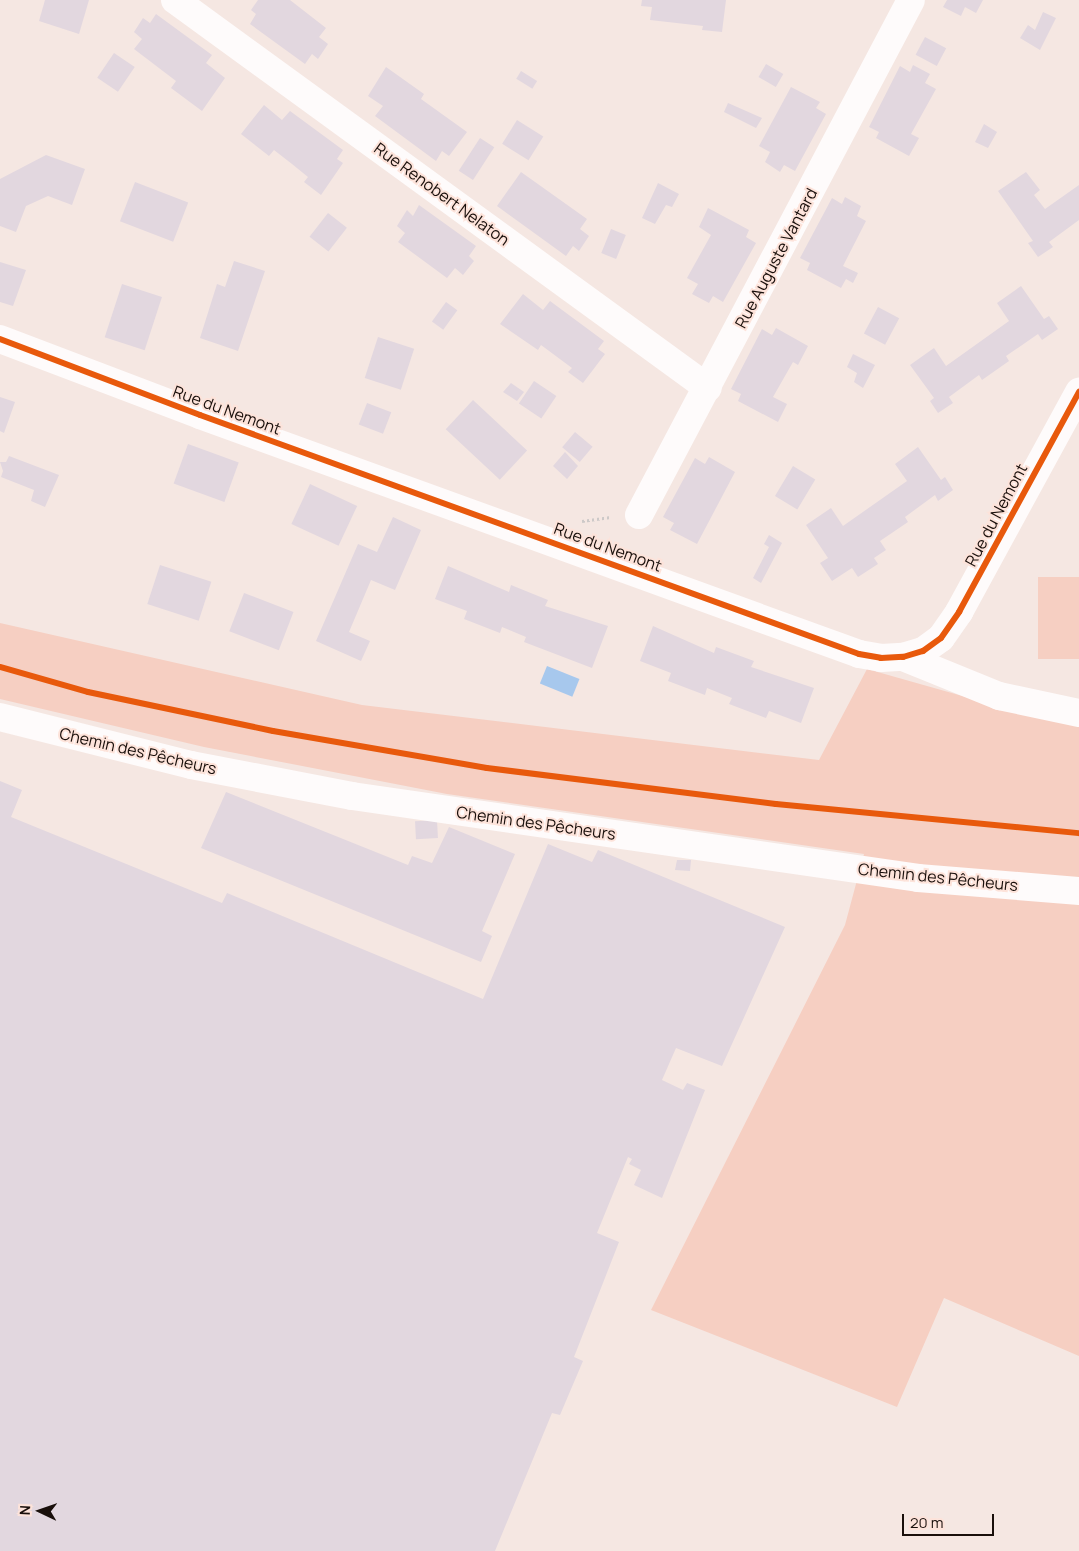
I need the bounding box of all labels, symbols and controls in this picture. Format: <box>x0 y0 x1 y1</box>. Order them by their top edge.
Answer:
street label: Rue Renobert Nelaton <box>371 138 513 250</box>
street label: Rue Auguste Vantard <box>731 185 821 331</box>
street label: Rue du Nemont <box>170 382 284 438</box>
street label: Rue du Nemont <box>961 460 1031 570</box>
street label: Rue du Nemont <box>551 519 665 575</box>
street label: Chemin des Pêcheurs <box>58 724 218 778</box>
street label: Chemin des Pêcheurs <box>455 802 617 844</box>
street label: Chemin des Pêcheurs <box>857 859 1019 895</box>
north arrow <box>15 1486 65 1536</box>
scale bar <box>904 1504 996 1536</box>
text: N <box>15 1505 34 1516</box>
text: 20 m <box>910 1512 943 1533</box>

